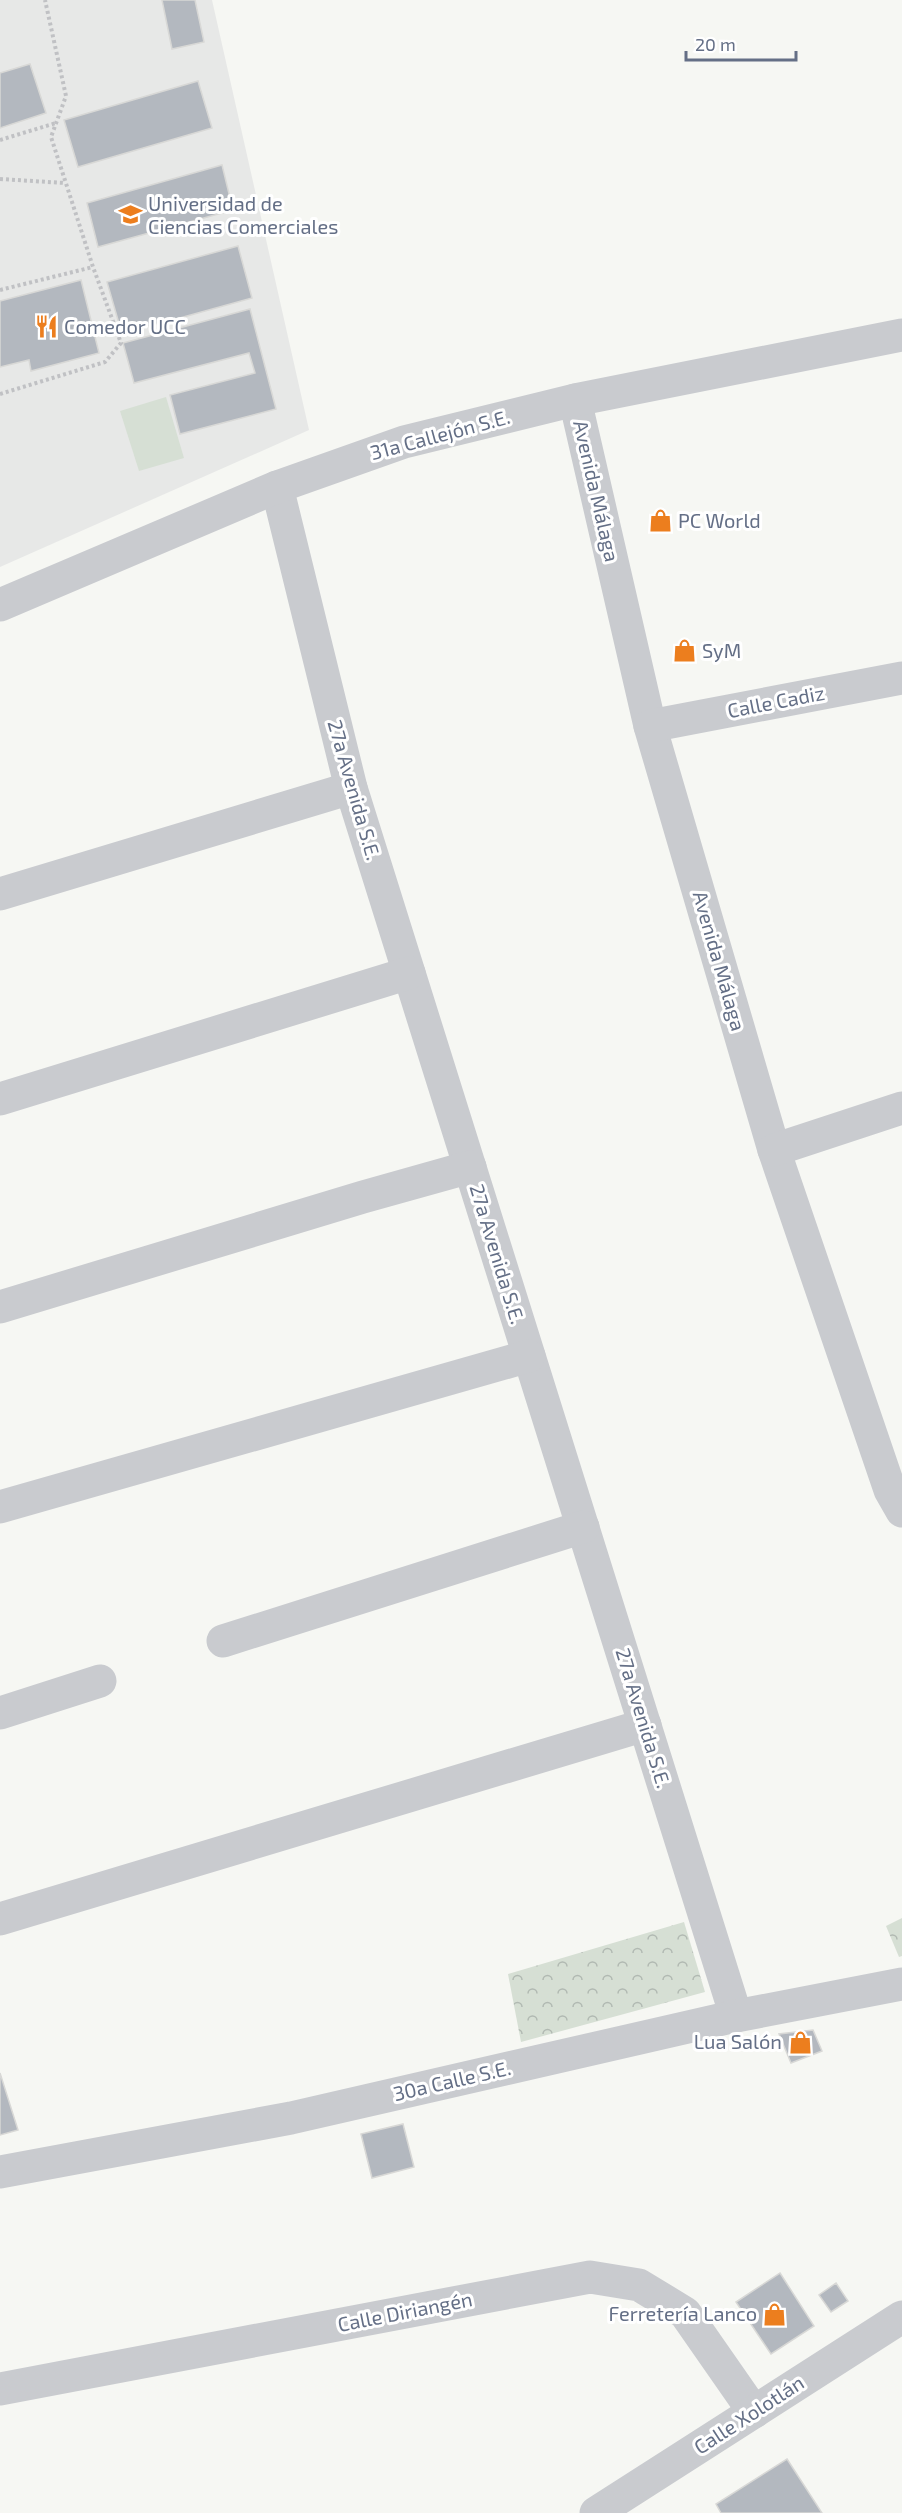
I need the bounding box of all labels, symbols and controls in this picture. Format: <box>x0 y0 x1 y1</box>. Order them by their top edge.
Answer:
scale bar <box>686 24 796 62</box>
text: 20 m <box>695 33 736 55</box>
place label: Universidad de Ciencias Comerciales <box>148 191 338 238</box>
school or university icon: Universidad de Ciencias Comerciales <box>117 202 143 228</box>
restaurant icon: Comedor UCC <box>33 314 59 340</box>
place label: Comedor UCC <box>64 314 186 338</box>
street label: 31a Callejón S.E. <box>367 404 512 464</box>
street label: Avenida Málaga <box>569 418 625 564</box>
shop icon: PC World <box>647 508 673 534</box>
place label: PC World <box>678 508 761 532</box>
shop icon: SyM <box>671 638 697 664</box>
place label: SyM <box>702 638 741 662</box>
street label: Calle Cadiz <box>725 680 826 722</box>
street label: 27a Avenida S.E. <box>323 717 386 863</box>
street label: Avenida Málaga <box>689 888 751 1033</box>
street label: 27a Avenida S.E. <box>465 1181 531 1326</box>
street label: 27a Avenida S.E. <box>611 1645 677 1790</box>
place label: Lua Salón <box>694 2029 782 2053</box>
shop icon: Lua Salón <box>787 2029 813 2055</box>
street label: 30a Calle S.E. <box>391 2055 513 2105</box>
street label: Calle Diriangén <box>335 2286 474 2336</box>
place label: Ferretería Lanco <box>609 2301 757 2325</box>
shop icon: Ferretería Lanco <box>762 2301 788 2327</box>
street label: Calle Xolotlán <box>689 2370 808 2459</box>

